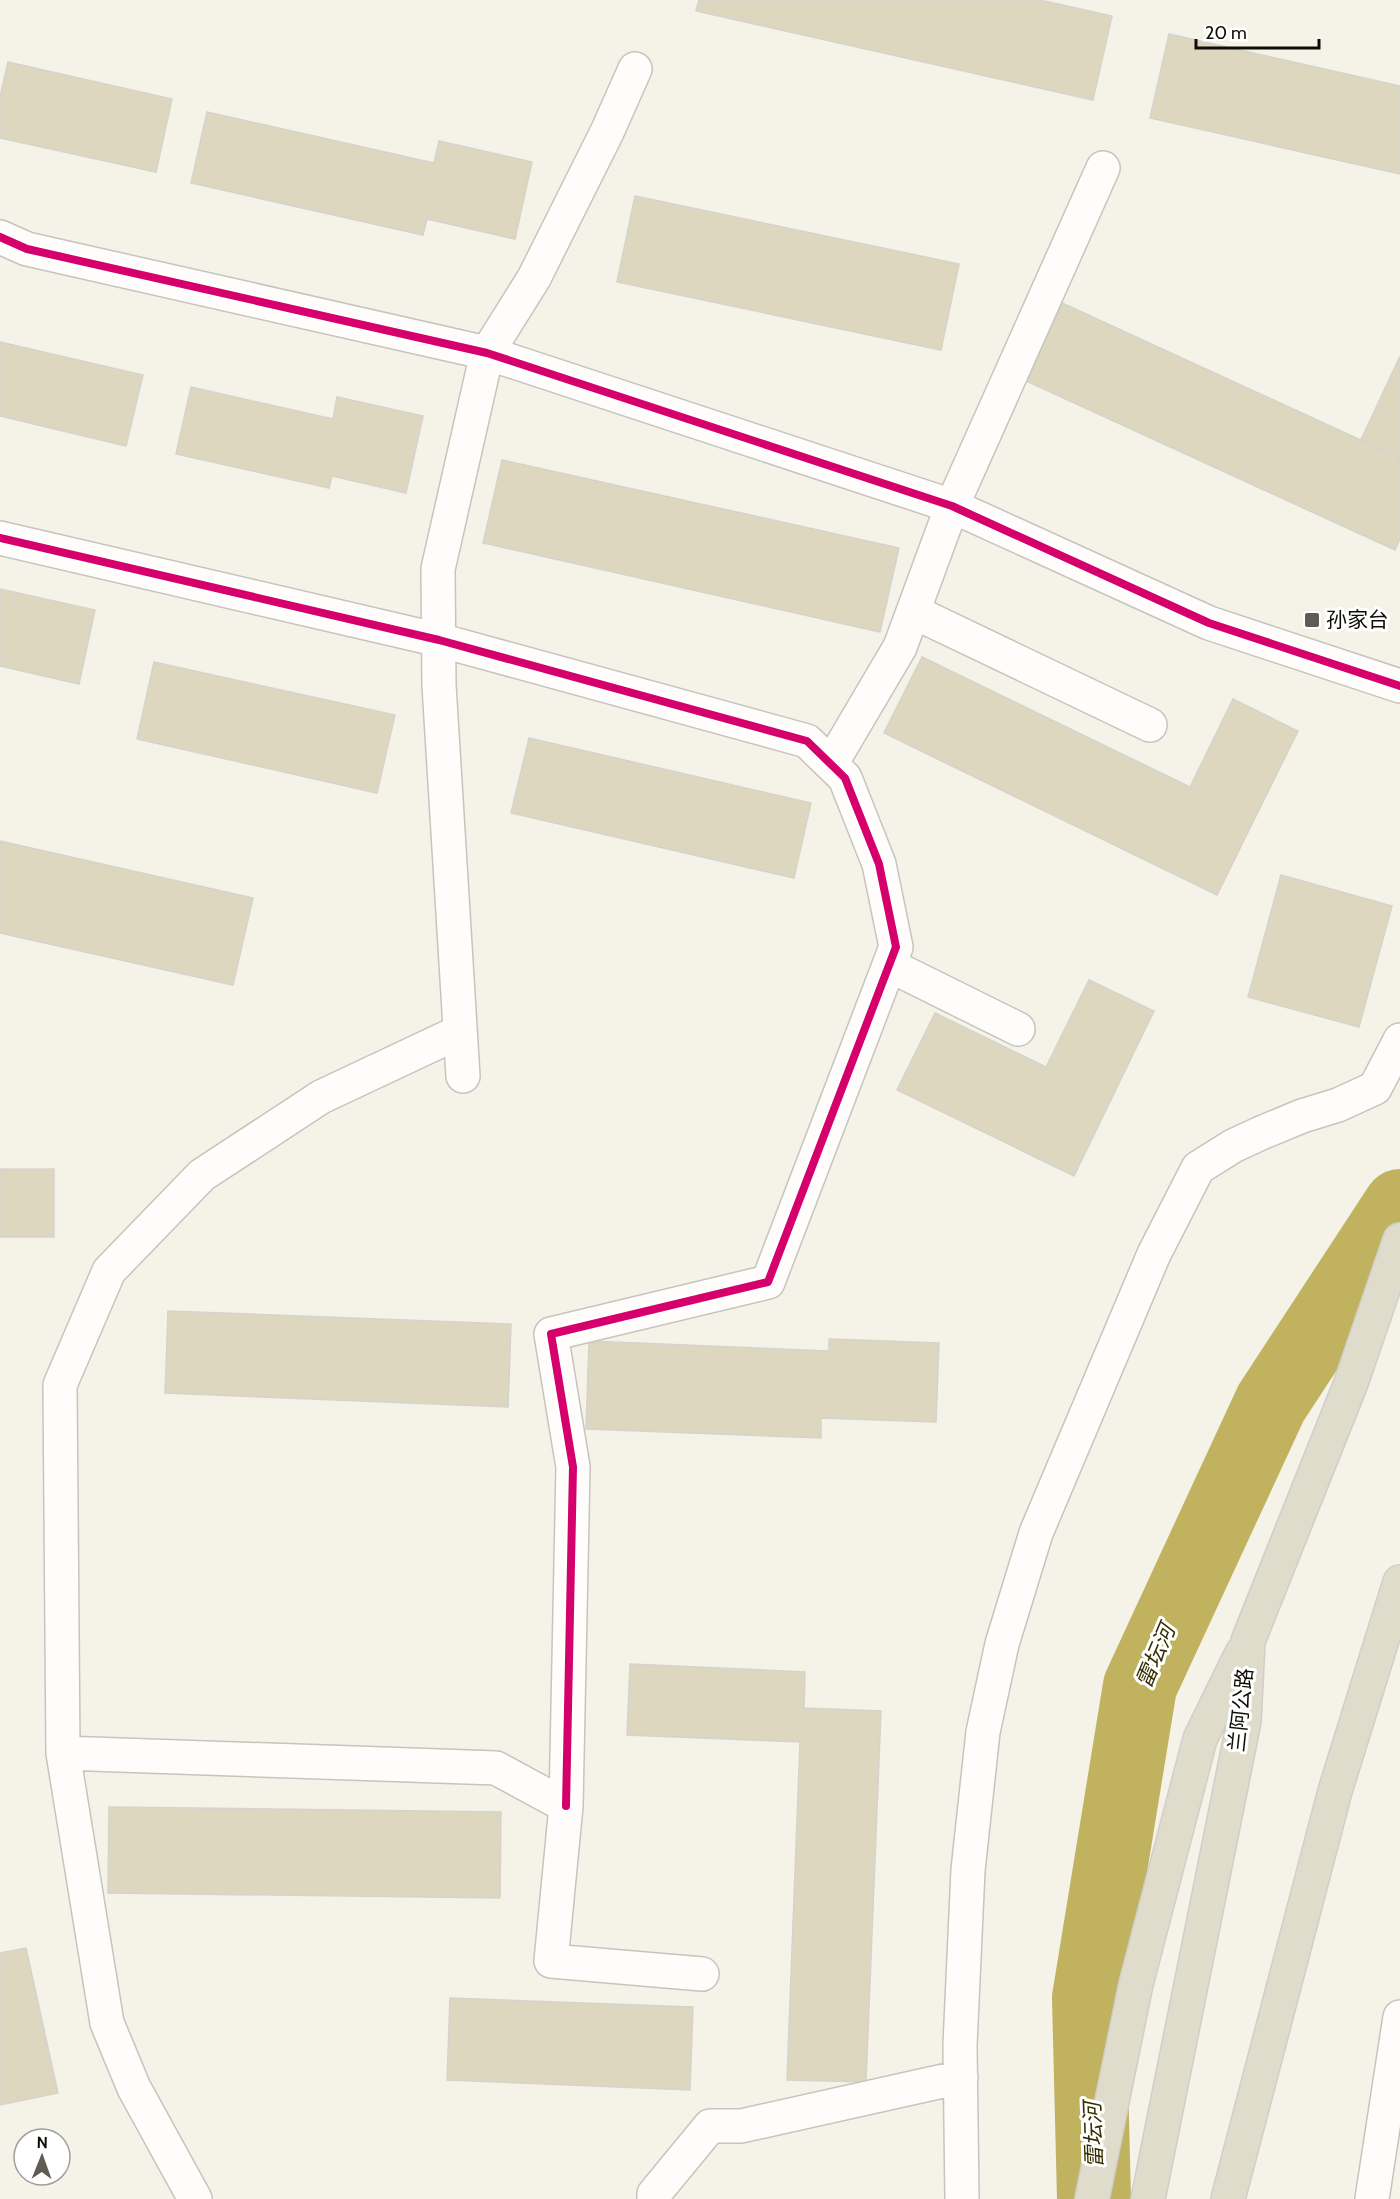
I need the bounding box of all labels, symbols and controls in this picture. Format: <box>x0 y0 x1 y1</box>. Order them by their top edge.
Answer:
scale bar <box>1196 12 1319 50</box>
text: 20 m <box>1205 22 1247 44</box>
place label: 孙家台 <box>1326 607 1389 632</box>
marker: 孙家台 <box>1303 611 1321 629</box>
water label: 雷坛河 <box>1130 1617 1182 1692</box>
street label: 兰阿公路 <box>1224 1667 1257 1753</box>
water label: 雷坛河 <box>1079 2098 1108 2168</box>
north arrow <box>12 2127 72 2187</box>
text: N <box>36 2133 48 2152</box>

